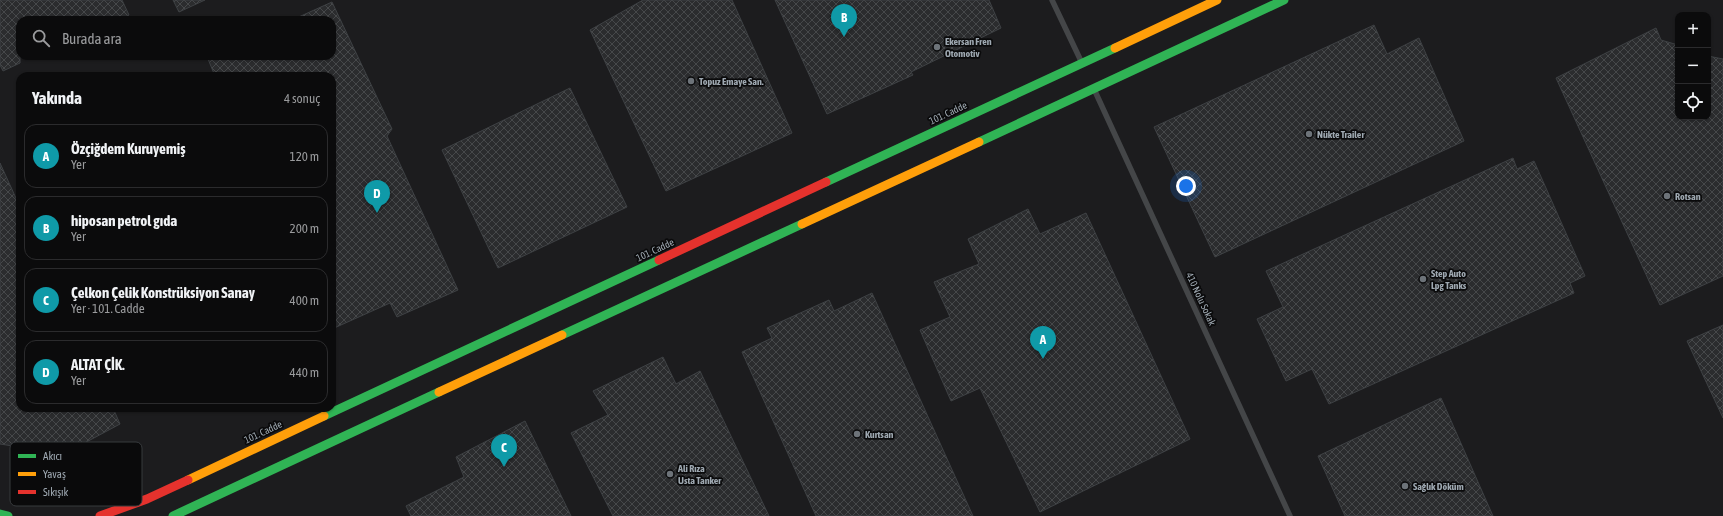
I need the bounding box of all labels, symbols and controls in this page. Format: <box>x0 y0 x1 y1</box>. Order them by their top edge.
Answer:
pin: B <box>831 4 857 37</box>
map controls <box>1675 12 1711 120</box>
button: + <box>1675 12 1711 48</box>
search box <box>16 16 336 60</box>
icon: search <box>30 27 52 49</box>
text: Burada ara <box>62 30 122 47</box>
place label: Ekersan Fren Otomotiv <box>945 36 992 59</box>
marker: Ekersan Fren Otomotiv <box>932 42 942 52</box>
button: − <box>1675 48 1711 84</box>
marker: Topuz Emaye San. <box>686 76 696 86</box>
place label: Topuz Emaye San. <box>699 76 764 87</box>
button: locate <box>1675 84 1711 120</box>
text: Yakında <box>32 88 82 108</box>
text: 4 sonuç <box>284 91 320 106</box>
street label: 101. Cadde <box>927 99 969 127</box>
marker: Nükte Trailer <box>1304 129 1314 139</box>
place label: Nükte Trailer <box>1317 129 1365 140</box>
text: Özçiğdem Kuruyemiş <box>71 140 185 157</box>
text: A <box>43 149 49 164</box>
text: 120 m <box>290 149 319 164</box>
text: Yer <box>71 157 86 172</box>
your location <box>1176 176 1196 196</box>
pin: D <box>364 180 390 213</box>
marker: Rotsan <box>1662 191 1672 201</box>
place label: Rotsan <box>1675 191 1701 202</box>
text: hiposan petrol gıda <box>71 212 177 229</box>
text: B <box>43 221 49 236</box>
text: 200 m <box>290 221 319 236</box>
text: Yer <box>71 229 86 244</box>
street label: 101. Cadde <box>634 236 676 264</box>
place label: Step Auto Lpg Tanks <box>1431 268 1467 291</box>
street label: 410 Nolu Sokak <box>1184 271 1218 328</box>
marker: Step Auto Lpg Tanks <box>1418 274 1428 284</box>
text: Çelkon Çelik Konstrüksiyon Sanay <box>71 284 255 301</box>
text: C <box>43 293 49 308</box>
text: 400 m <box>290 293 319 308</box>
text: Yer · 101. Cadde <box>71 301 145 316</box>
pin: A <box>1030 326 1056 359</box>
text: ALTAT ÇİK. <box>71 356 125 373</box>
text: D <box>42 365 50 380</box>
text: 440 m <box>290 365 319 380</box>
text: Yer <box>71 373 86 388</box>
street label: 101. Cadde <box>242 418 284 446</box>
marker: Kurtsan <box>852 429 862 439</box>
place label: Kurtsan <box>865 429 894 440</box>
pin: C <box>491 434 517 467</box>
legend <box>10 442 142 506</box>
text: Akıcı <box>43 450 62 462</box>
place label: Ali Rıza Usta Tanker <box>677 463 722 486</box>
text: Yavaş <box>43 468 66 480</box>
marker: Ali Rıza Usta Tanker <box>665 469 675 479</box>
marker: Sağlık Döküm <box>1400 481 1410 491</box>
place label: Sağlık Döküm <box>1413 481 1464 492</box>
text: Sıkışık <box>43 486 69 498</box>

